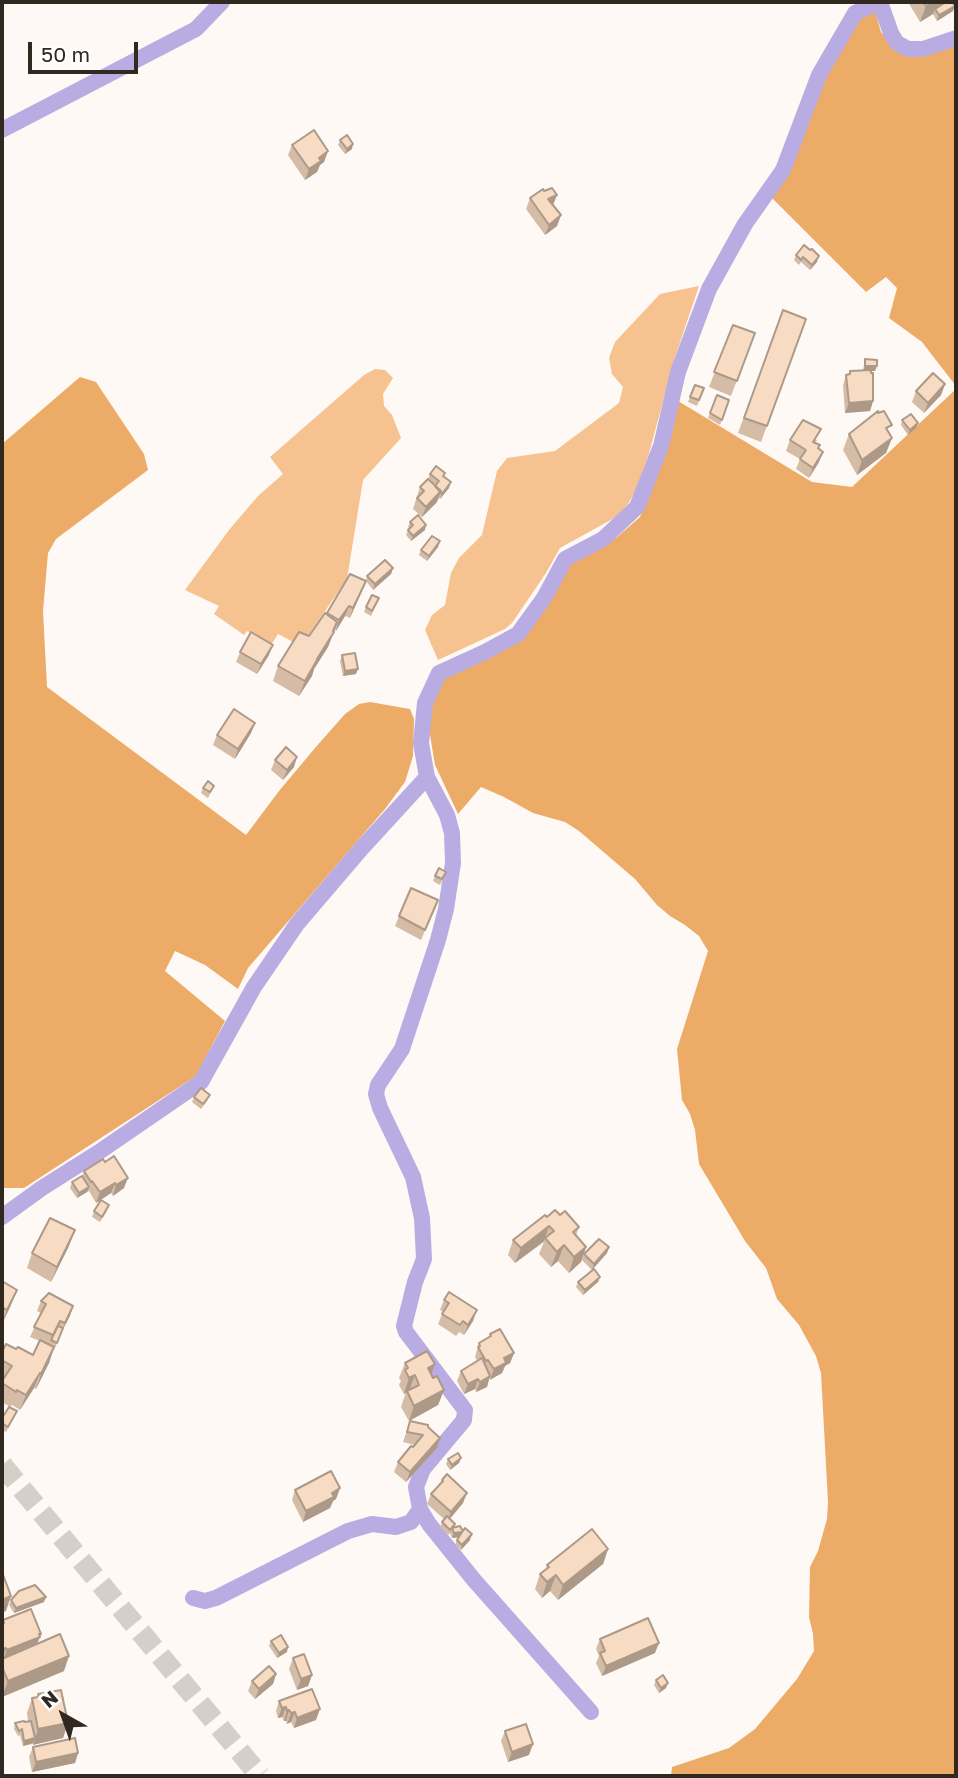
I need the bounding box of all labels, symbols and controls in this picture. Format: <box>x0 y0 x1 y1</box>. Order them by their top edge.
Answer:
scale bar <box>32 28 142 72</box>
text: 50 m <box>41 41 90 67</box>
north arrow <box>28 1680 98 1750</box>
text: N <box>36 1685 62 1712</box>

